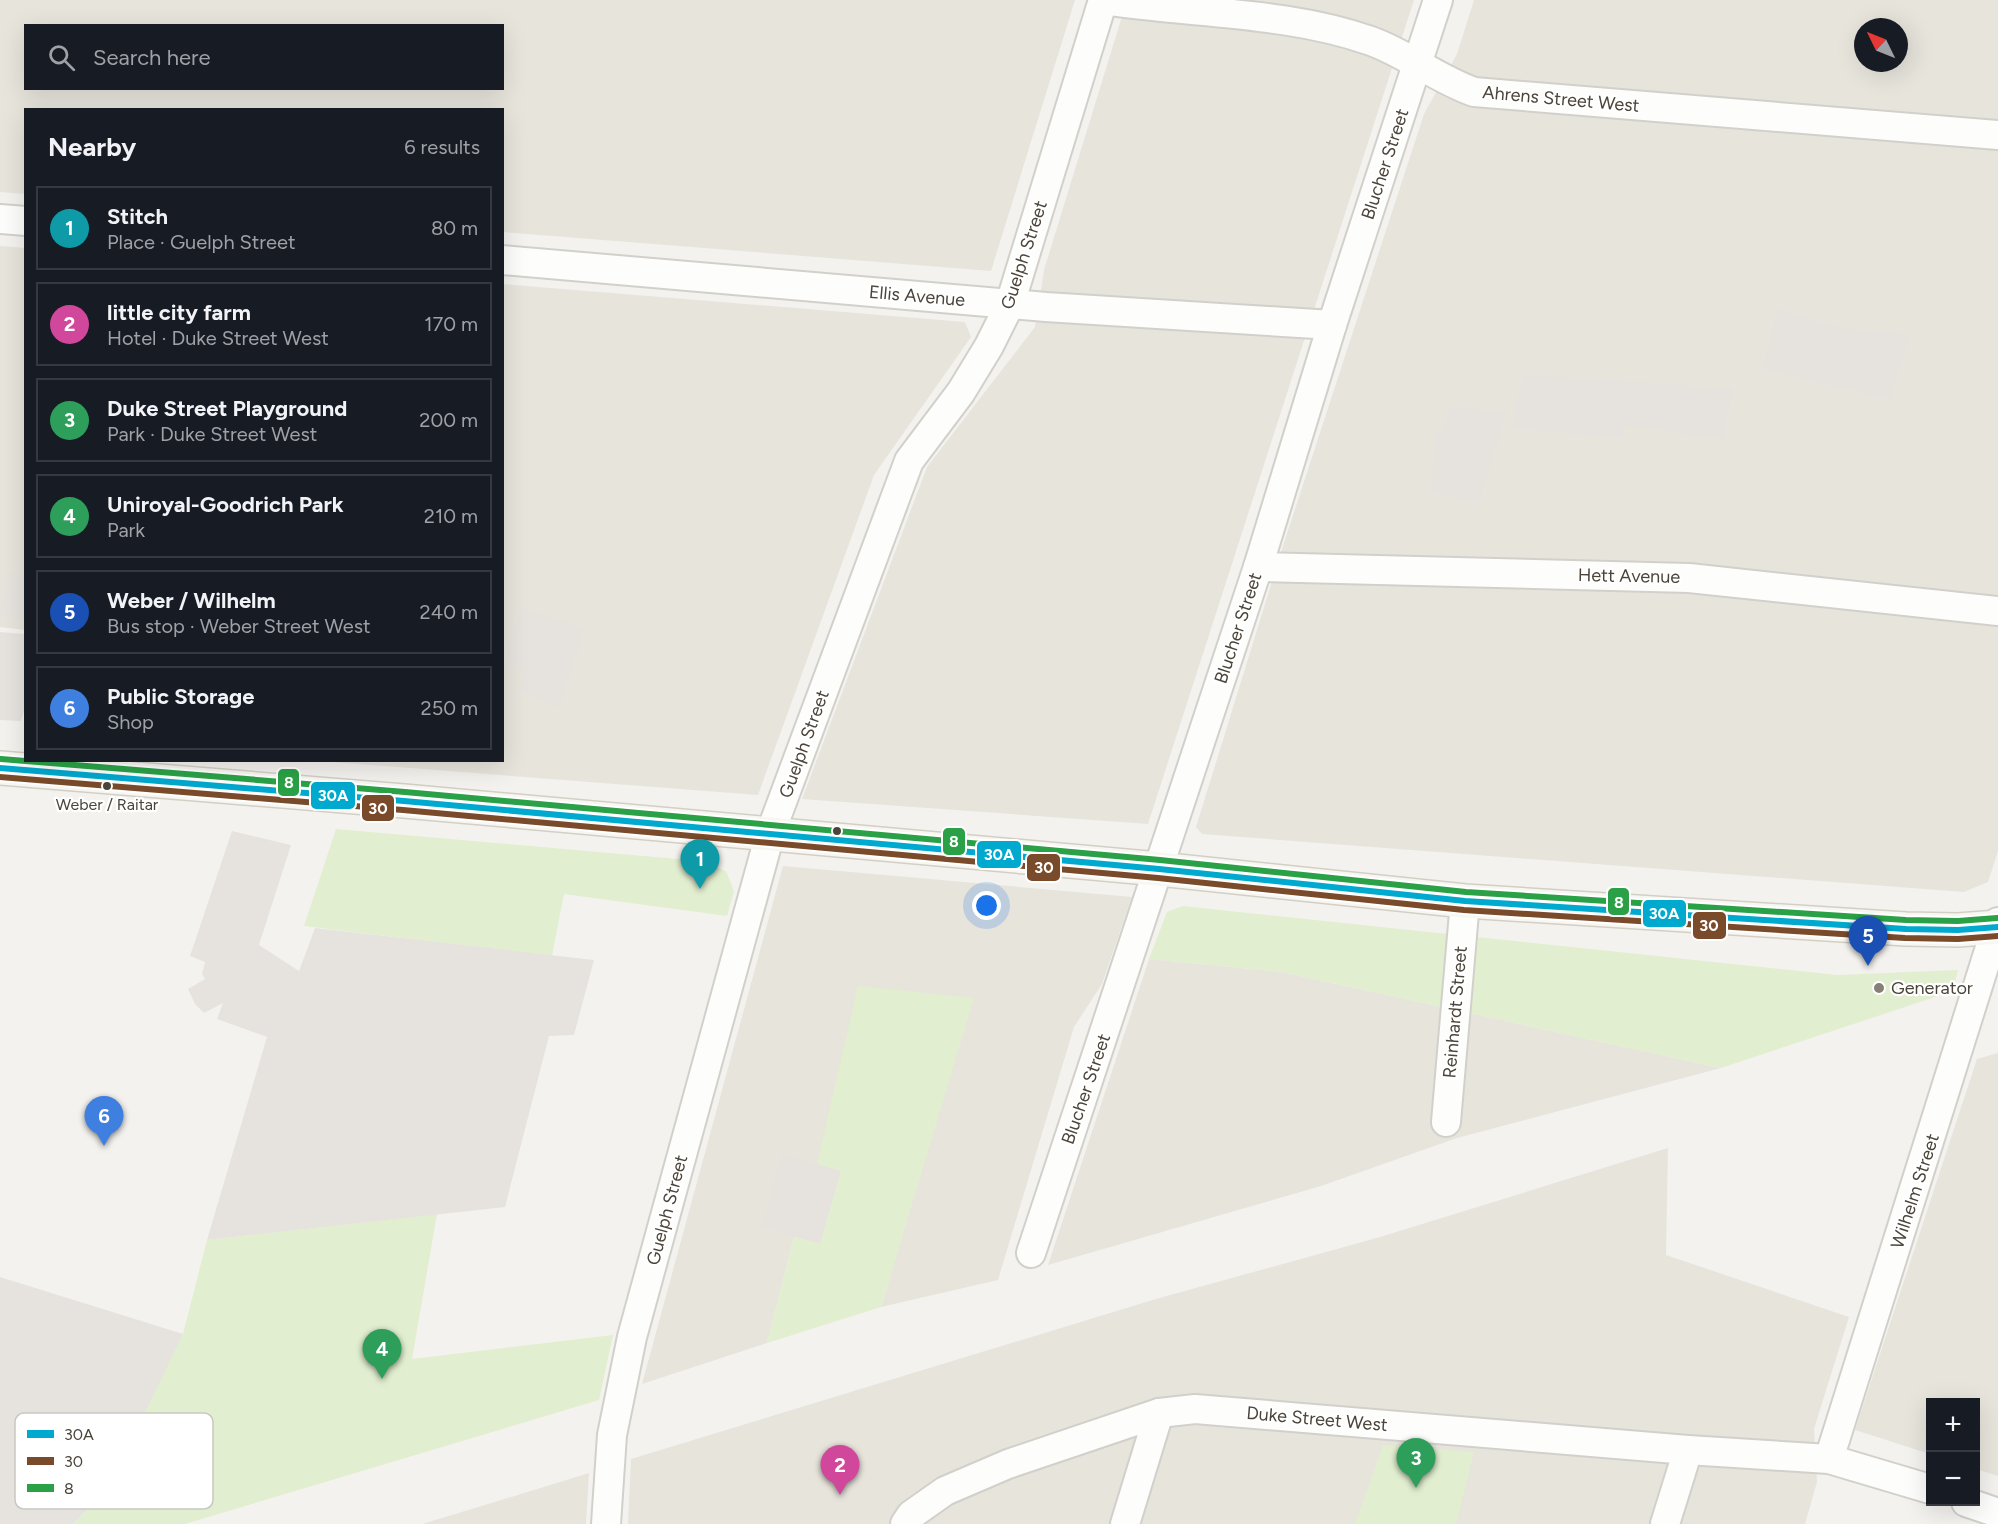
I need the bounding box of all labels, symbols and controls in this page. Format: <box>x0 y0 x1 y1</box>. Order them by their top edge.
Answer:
north arrow <box>1854 18 1908 72</box>
search box <box>24 24 504 90</box>
icon: search <box>45 41 78 74</box>
text: Search here <box>93 44 211 71</box>
street label: Ahrens Street West <box>1482 81 1641 117</box>
street label: Blucher Street <box>1357 105 1413 222</box>
text: Nearby <box>48 131 136 163</box>
text: 6 results <box>404 135 480 159</box>
street label: Guelph Street <box>996 198 1052 312</box>
text: Stitch <box>107 203 168 230</box>
text: 1 <box>65 216 74 240</box>
text: 80 m <box>431 216 478 240</box>
text: Place · Guelph Street <box>107 230 295 254</box>
street label: Ellis Avenue <box>868 281 966 311</box>
text: little city farm <box>107 299 251 326</box>
text: 2 <box>64 312 75 336</box>
text: 170 m <box>424 312 478 336</box>
text: Hotel · Duke Street West <box>107 326 329 350</box>
text: Duke Street Playground <box>107 395 347 422</box>
text: 3 <box>64 408 75 432</box>
text: 200 m <box>419 408 478 432</box>
text: Park · Duke Street West <box>107 422 317 446</box>
text: Uniroyal-Goodrich Park <box>107 491 344 518</box>
text: 4 <box>63 504 76 528</box>
text: 210 m <box>424 504 478 528</box>
text: Park <box>107 518 145 542</box>
street label: Hett Avenue <box>1578 564 1680 588</box>
street label: Blucher Street <box>1210 569 1266 686</box>
text: Weber / Wilhelm <box>107 587 276 614</box>
text: 5 <box>64 600 75 624</box>
text: 240 m <box>420 600 478 624</box>
text: Bus stop · Weber Street West <box>107 614 371 638</box>
text: Public Storage <box>107 683 255 710</box>
street label: Guelph Street <box>774 687 834 801</box>
text: 6 <box>64 696 75 720</box>
text: 250 m <box>421 696 478 720</box>
text: Shop <box>107 710 154 734</box>
line badge: 8 <box>277 768 300 797</box>
text: 8 <box>284 773 294 792</box>
marker: Weber / Raitar <box>101 780 113 792</box>
line badge: 30A <box>310 781 356 810</box>
text: 30A <box>318 786 349 805</box>
line badge: 30 <box>361 794 395 822</box>
place label: Weber / Raitar <box>56 795 159 814</box>
text: 30 <box>368 799 388 818</box>
unlabelled marker <box>831 825 843 837</box>
line badge: 8 <box>942 827 966 856</box>
text: 8 <box>949 832 959 851</box>
pin: 1 <box>680 840 720 889</box>
line badge: 30A <box>976 840 1022 869</box>
text: 30A <box>984 845 1015 864</box>
line badge: 30 <box>1026 853 1061 882</box>
text: 30 <box>1034 858 1054 877</box>
line badge: 8 <box>1607 887 1630 916</box>
your location <box>972 891 1001 920</box>
text: 8 <box>1614 893 1624 912</box>
line badge: 30A <box>1642 899 1687 928</box>
text: 30A <box>1649 904 1680 923</box>
line badge: 30 <box>1692 911 1727 940</box>
text: 30 <box>1699 916 1719 935</box>
pin: 5 <box>1848 916 1888 966</box>
street label: Reinhardt Street <box>1438 945 1472 1079</box>
place label: Generator <box>1891 977 1973 999</box>
marker: Generator <box>1872 981 1886 995</box>
street label: Blucher Street <box>1057 1031 1115 1147</box>
pin: 6 <box>84 1096 124 1146</box>
street label: Wilhelm Street <box>1886 1131 1944 1251</box>
street label: Guelph Street <box>642 1152 692 1267</box>
pin: 4 <box>362 1330 401 1379</box>
map controls <box>1926 1398 1980 1506</box>
button: + <box>1926 1398 1980 1452</box>
street label: Duke Street West <box>1245 1402 1389 1436</box>
legend <box>15 1413 213 1509</box>
text: 30A <box>64 1425 94 1444</box>
pin: 3 <box>1396 1438 1436 1488</box>
pin: 2 <box>820 1446 860 1495</box>
text: 30 <box>64 1452 83 1471</box>
button: − <box>1926 1452 1980 1506</box>
text: 8 <box>64 1479 74 1498</box>

